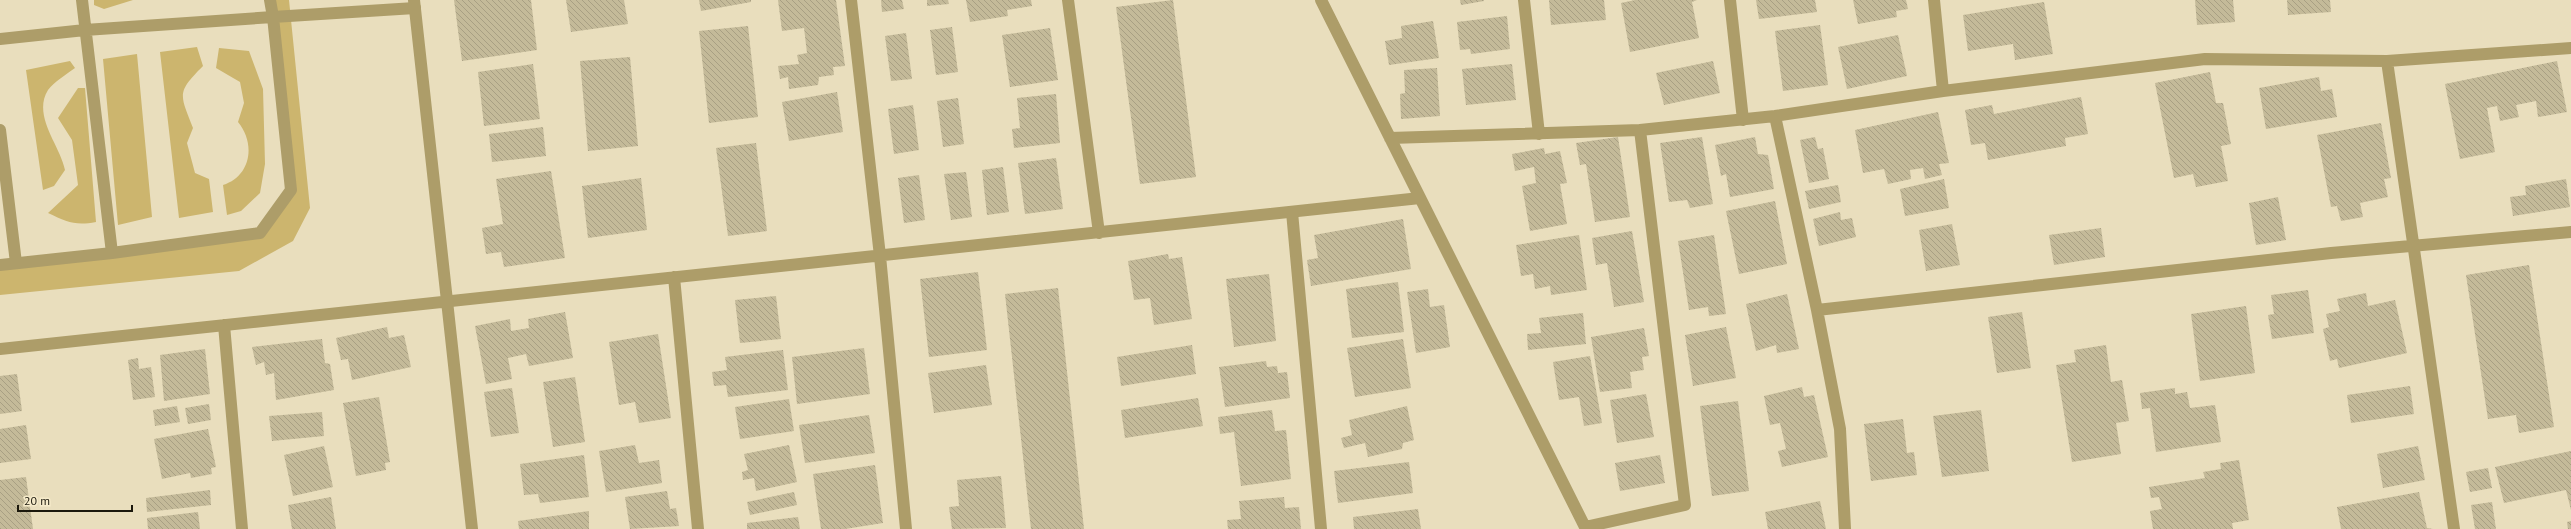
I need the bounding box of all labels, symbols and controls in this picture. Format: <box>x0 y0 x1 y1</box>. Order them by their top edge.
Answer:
scale bar <box>18 487 132 513</box>
text: 20 m <box>24 493 50 508</box>

